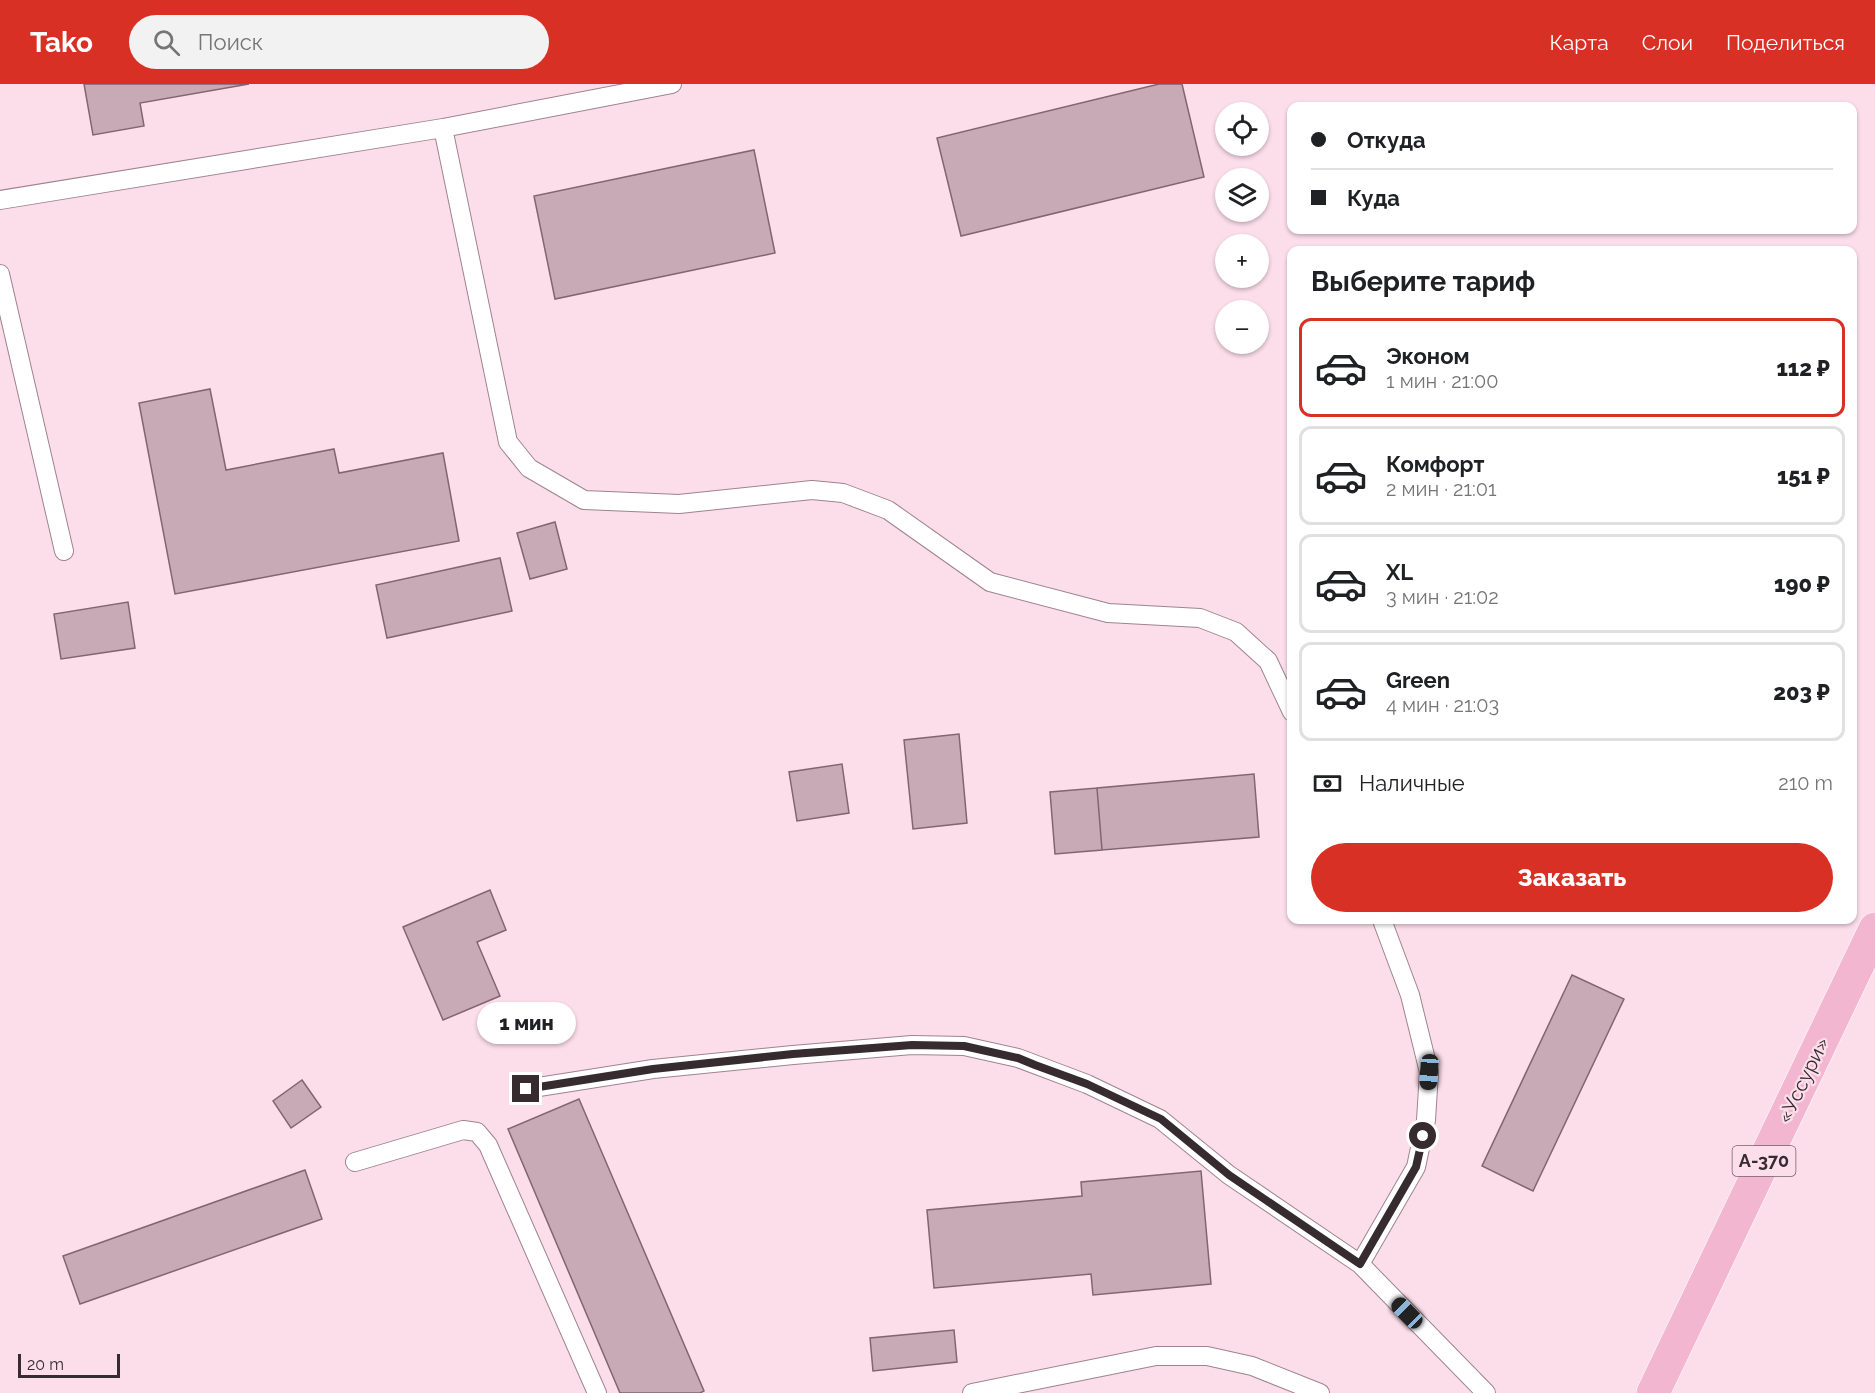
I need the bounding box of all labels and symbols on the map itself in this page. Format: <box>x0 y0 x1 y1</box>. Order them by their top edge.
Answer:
callout: 1 мин <box>476 1002 576 1044</box>
street label: «Уссури» <box>1772 1033 1834 1127</box>
car <box>1419 1053 1439 1091</box>
route end <box>512 1075 539 1102</box>
route start <box>1409 1122 1436 1149</box>
road number: А-370 <box>1732 1146 1796 1176</box>
car <box>1388 1294 1426 1332</box>
scale bar <box>18 1351 120 1378</box>

